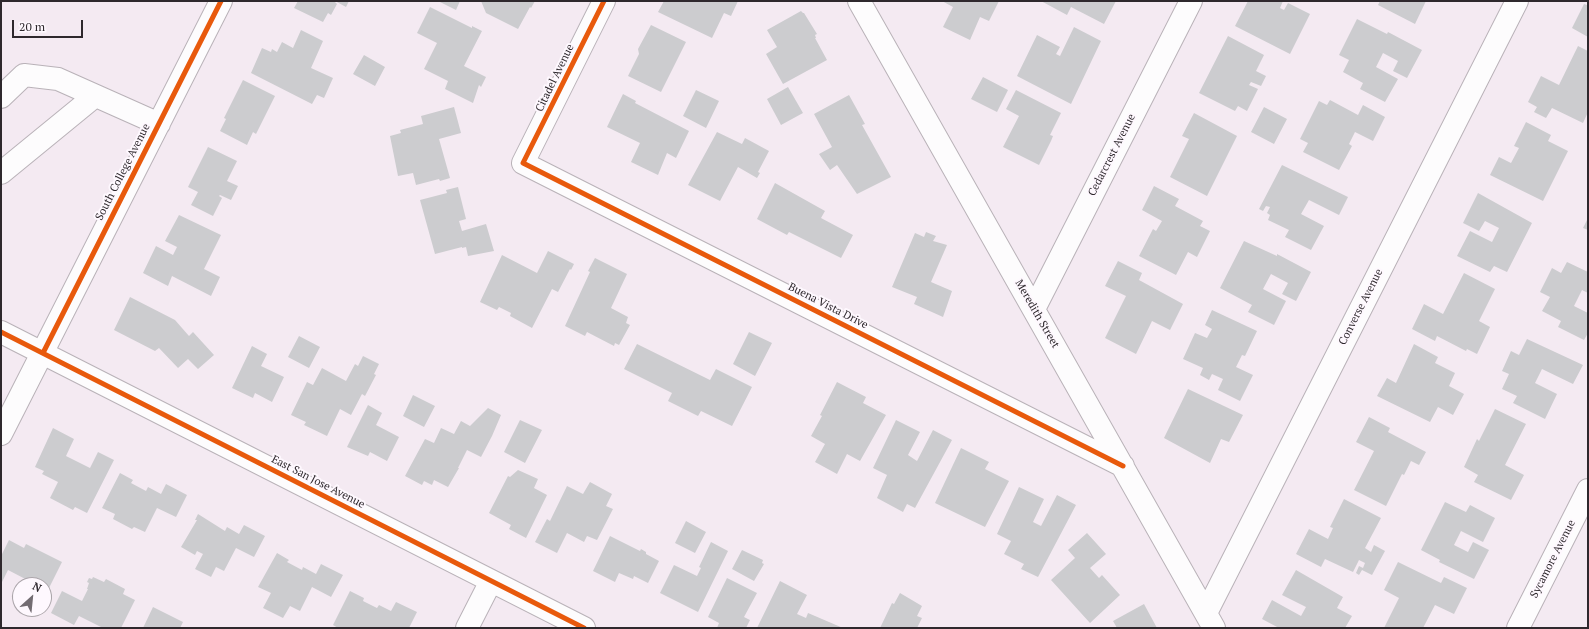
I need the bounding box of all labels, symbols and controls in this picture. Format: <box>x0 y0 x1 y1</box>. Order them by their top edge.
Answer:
scale bar <box>14 12 85 38</box>
text: 20 m <box>19 19 45 34</box>
street label: Citadel Avenue <box>533 42 577 114</box>
street label: Cedarcrest Avenue <box>1086 112 1138 198</box>
street label: South College Avenue <box>93 122 153 222</box>
street label: Converse Avenue <box>1336 267 1386 347</box>
street label: Meredith Street <box>1012 277 1062 351</box>
street label: Buena Vista Drive <box>786 280 870 332</box>
street label: East San Jose Avenue <box>269 453 367 511</box>
street label: Sycamore Avenue <box>1528 518 1578 600</box>
north arrow <box>12 577 52 617</box>
text: N <box>30 579 44 595</box>

